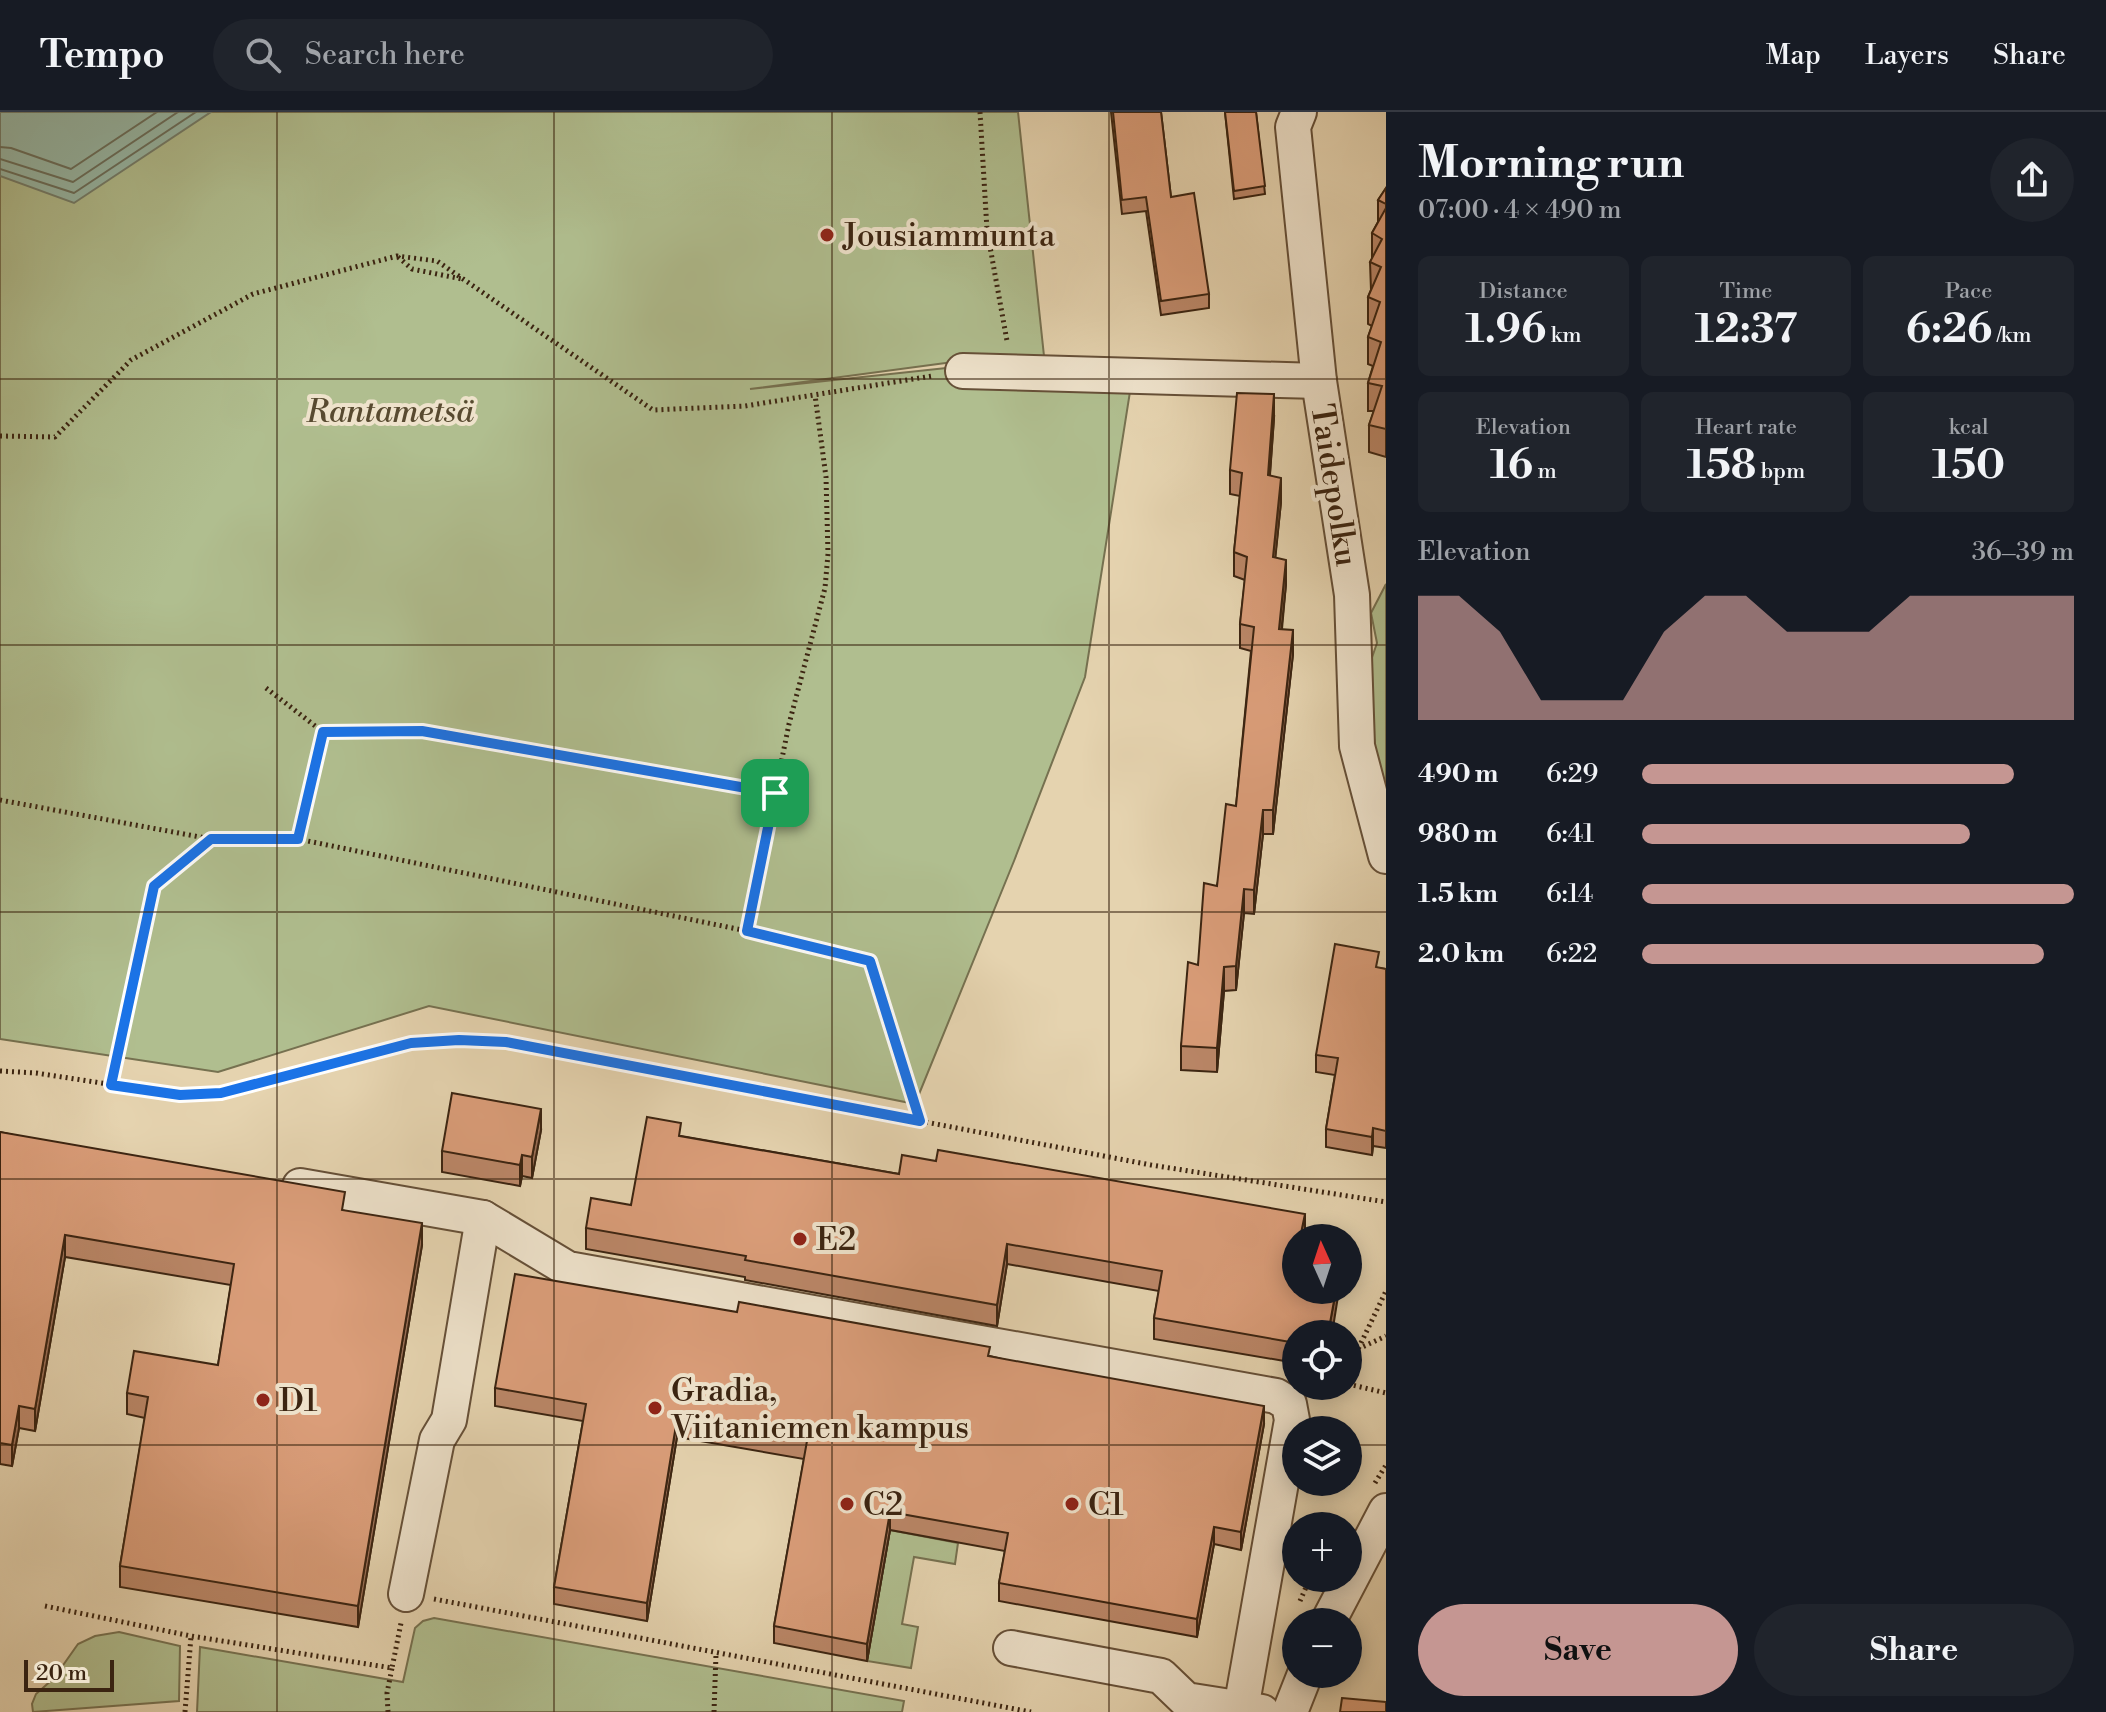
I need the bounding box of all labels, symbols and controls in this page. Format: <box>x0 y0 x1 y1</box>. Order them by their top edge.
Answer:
search box <box>213 19 773 91</box>
text: Tempo <box>40 32 165 79</box>
icon: search <box>241 33 285 77</box>
text: Search here <box>305 36 465 74</box>
text: Map <box>1766 38 1821 73</box>
text: Layers <box>1865 38 1949 73</box>
text: Share <box>1993 38 2066 73</box>
text: Morning run <box>1418 136 1684 191</box>
button: share <box>1990 138 2074 222</box>
text: 07:00 · 4 × 490 m <box>1418 194 1622 226</box>
place label: Jousiammunta <box>842 216 1056 256</box>
marker: Jousiammunta <box>818 226 836 244</box>
text: Distance <box>1479 278 1568 305</box>
text: Time <box>1720 278 1772 305</box>
text: Pace <box>1945 278 1992 305</box>
text: 1.96 <box>1465 305 1546 355</box>
text: 12:37 <box>1695 305 1797 355</box>
text: 6:26 <box>1906 305 1992 355</box>
text: km <box>1546 322 1581 349</box>
text: /km <box>1992 322 2032 349</box>
park label: Rantametsä <box>305 392 474 432</box>
street label: Taidepolku <box>1301 401 1367 569</box>
text: Elevation <box>1476 414 1571 441</box>
text: Heart rate <box>1695 414 1797 441</box>
text: kcal <box>1949 414 1989 441</box>
text: 16 <box>1490 441 1533 491</box>
text: 158 <box>1687 441 1756 491</box>
text: 150 <box>1932 441 2005 491</box>
text: m <box>1533 458 1557 485</box>
text: bpm <box>1756 458 1805 485</box>
text: Elevation <box>1418 536 1531 568</box>
text: 36–39 m <box>1972 536 2074 568</box>
text: 490 m <box>1418 758 1499 790</box>
text: 6:29 <box>1546 758 1598 790</box>
pin <box>741 759 809 827</box>
icon: arrive <box>753 771 797 815</box>
text: 980 m <box>1418 818 1498 850</box>
text: 6:41 <box>1546 818 1594 850</box>
text: 1.5 km <box>1418 878 1498 910</box>
text: 6:14 <box>1546 878 1593 910</box>
text: 2.0 km <box>1418 938 1504 970</box>
text: 6:22 <box>1546 938 1597 970</box>
place label: E2 <box>816 1220 856 1260</box>
north arrow <box>1282 1224 1362 1304</box>
map controls <box>1282 1224 1362 1688</box>
marker: E2 <box>791 1230 809 1248</box>
button: locate <box>1282 1320 1362 1400</box>
place label: Gradia, Viitaniemen kampus <box>670 1371 969 1448</box>
place label: D1 <box>279 1381 318 1421</box>
marker: D1 <box>254 1391 272 1409</box>
marker: Gradia, Viitaniemen kampus <box>646 1399 664 1417</box>
button: layers <box>1282 1416 1362 1496</box>
place label: C2 <box>863 1485 903 1525</box>
place label: C1 <box>1088 1485 1124 1525</box>
marker: C2 <box>838 1495 856 1513</box>
marker: C1 <box>1063 1495 1081 1513</box>
button: + <box>1282 1512 1362 1592</box>
button: Save <box>1418 1604 1738 1696</box>
button: Share <box>1754 1604 2074 1696</box>
button: − <box>1282 1608 1362 1688</box>
scale bar <box>24 1656 114 1692</box>
text: 20 m <box>36 1660 87 1687</box>

